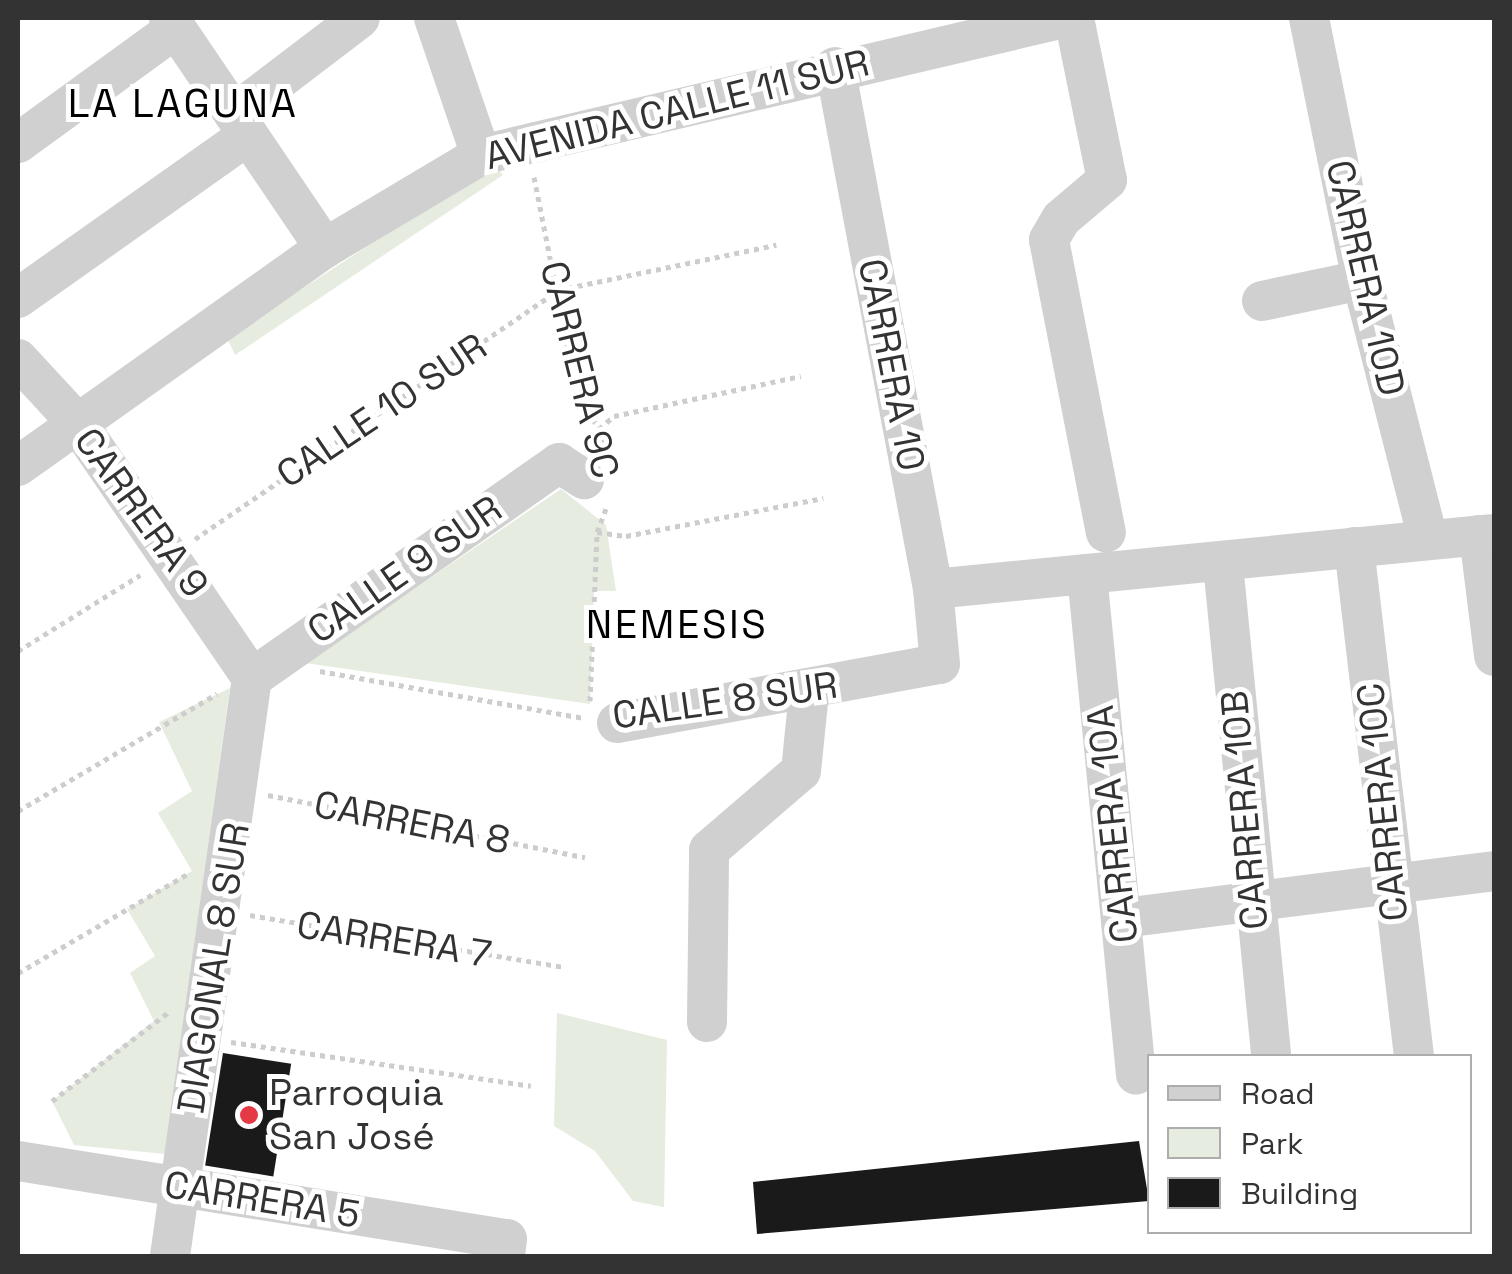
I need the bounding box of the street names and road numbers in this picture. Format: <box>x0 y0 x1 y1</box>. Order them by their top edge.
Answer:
street label: AVENIDA CALLE 11 SUR <box>480 40 874 180</box>
street label: CARRERA 10D <box>1316 156 1414 400</box>
street label: CARRERA 10 <box>848 255 934 475</box>
street label: CARRERA 9C <box>530 256 628 484</box>
street label: CALLE 10 SUR <box>268 324 496 498</box>
street label: CARRERA 9 <box>64 419 218 607</box>
street label: CALLE 9 SUR <box>299 486 511 654</box>
street label: CALLE 8 SUR <box>610 663 840 739</box>
street label: CARRERA 10C <box>1348 680 1418 924</box>
street label: CARRERA 10B <box>1212 688 1278 932</box>
street label: CARRERA 10A <box>1078 703 1148 945</box>
street label: CARRERA 8 <box>310 782 514 864</box>
street label: DIAGONAL 8 SUR <box>168 819 260 1117</box>
street label: CARRERA 7 <box>293 902 495 978</box>
street label: CARRERA 5 <box>161 1162 363 1238</box>

